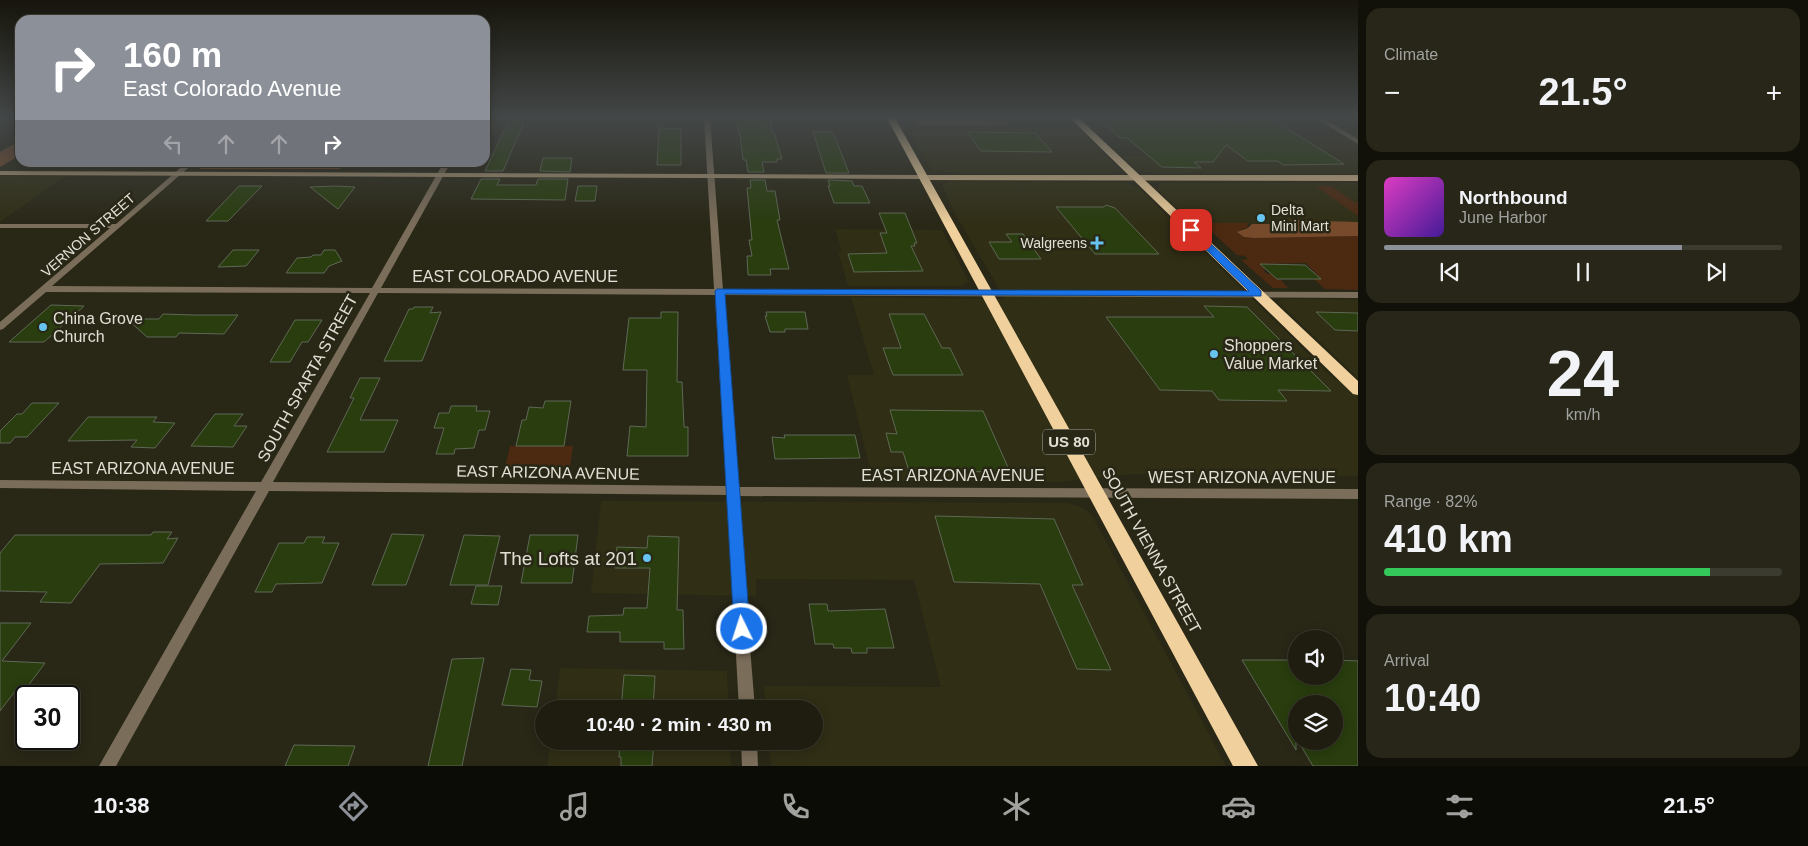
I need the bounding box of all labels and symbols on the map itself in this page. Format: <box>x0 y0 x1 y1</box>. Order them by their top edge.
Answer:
street label: VERNON STREET <box>38 190 138 280</box>
place label: Delta Mini Mart <box>1271 202 1329 234</box>
pin <box>1170 209 1212 251</box>
marker: Delta Mini Mart <box>1255 212 1267 224</box>
place label: Walgreens <box>1021 235 1087 251</box>
marker: Walgreens <box>1091 237 1103 249</box>
street label: EAST COLORADO AVENUE <box>412 268 618 285</box>
street label: SOUTH SPARTA STREET <box>254 292 361 465</box>
place label: China Grove Church <box>53 310 143 345</box>
marker: China Grove Church <box>37 321 49 333</box>
place label: Shoppers Value Market <box>1224 337 1318 372</box>
marker: Shoppers Value Market <box>1208 348 1220 360</box>
road number: US 80 <box>1043 430 1095 454</box>
street label: EAST ARIZONA AVENUE <box>51 460 235 477</box>
street label: EAST ARIZONA AVENUE <box>456 462 640 483</box>
street label: SOUTH VIENNA STREET <box>1099 464 1204 636</box>
street label: EAST ARIZONA AVENUE <box>861 467 1045 484</box>
street label: WEST ARIZONA AVENUE <box>1148 469 1336 486</box>
place label: The Lofts at 201 <box>500 548 637 569</box>
marker: The Lofts at 201 <box>641 552 653 564</box>
position arrow <box>715 602 767 654</box>
speed limit sign: 30 <box>15 685 80 750</box>

